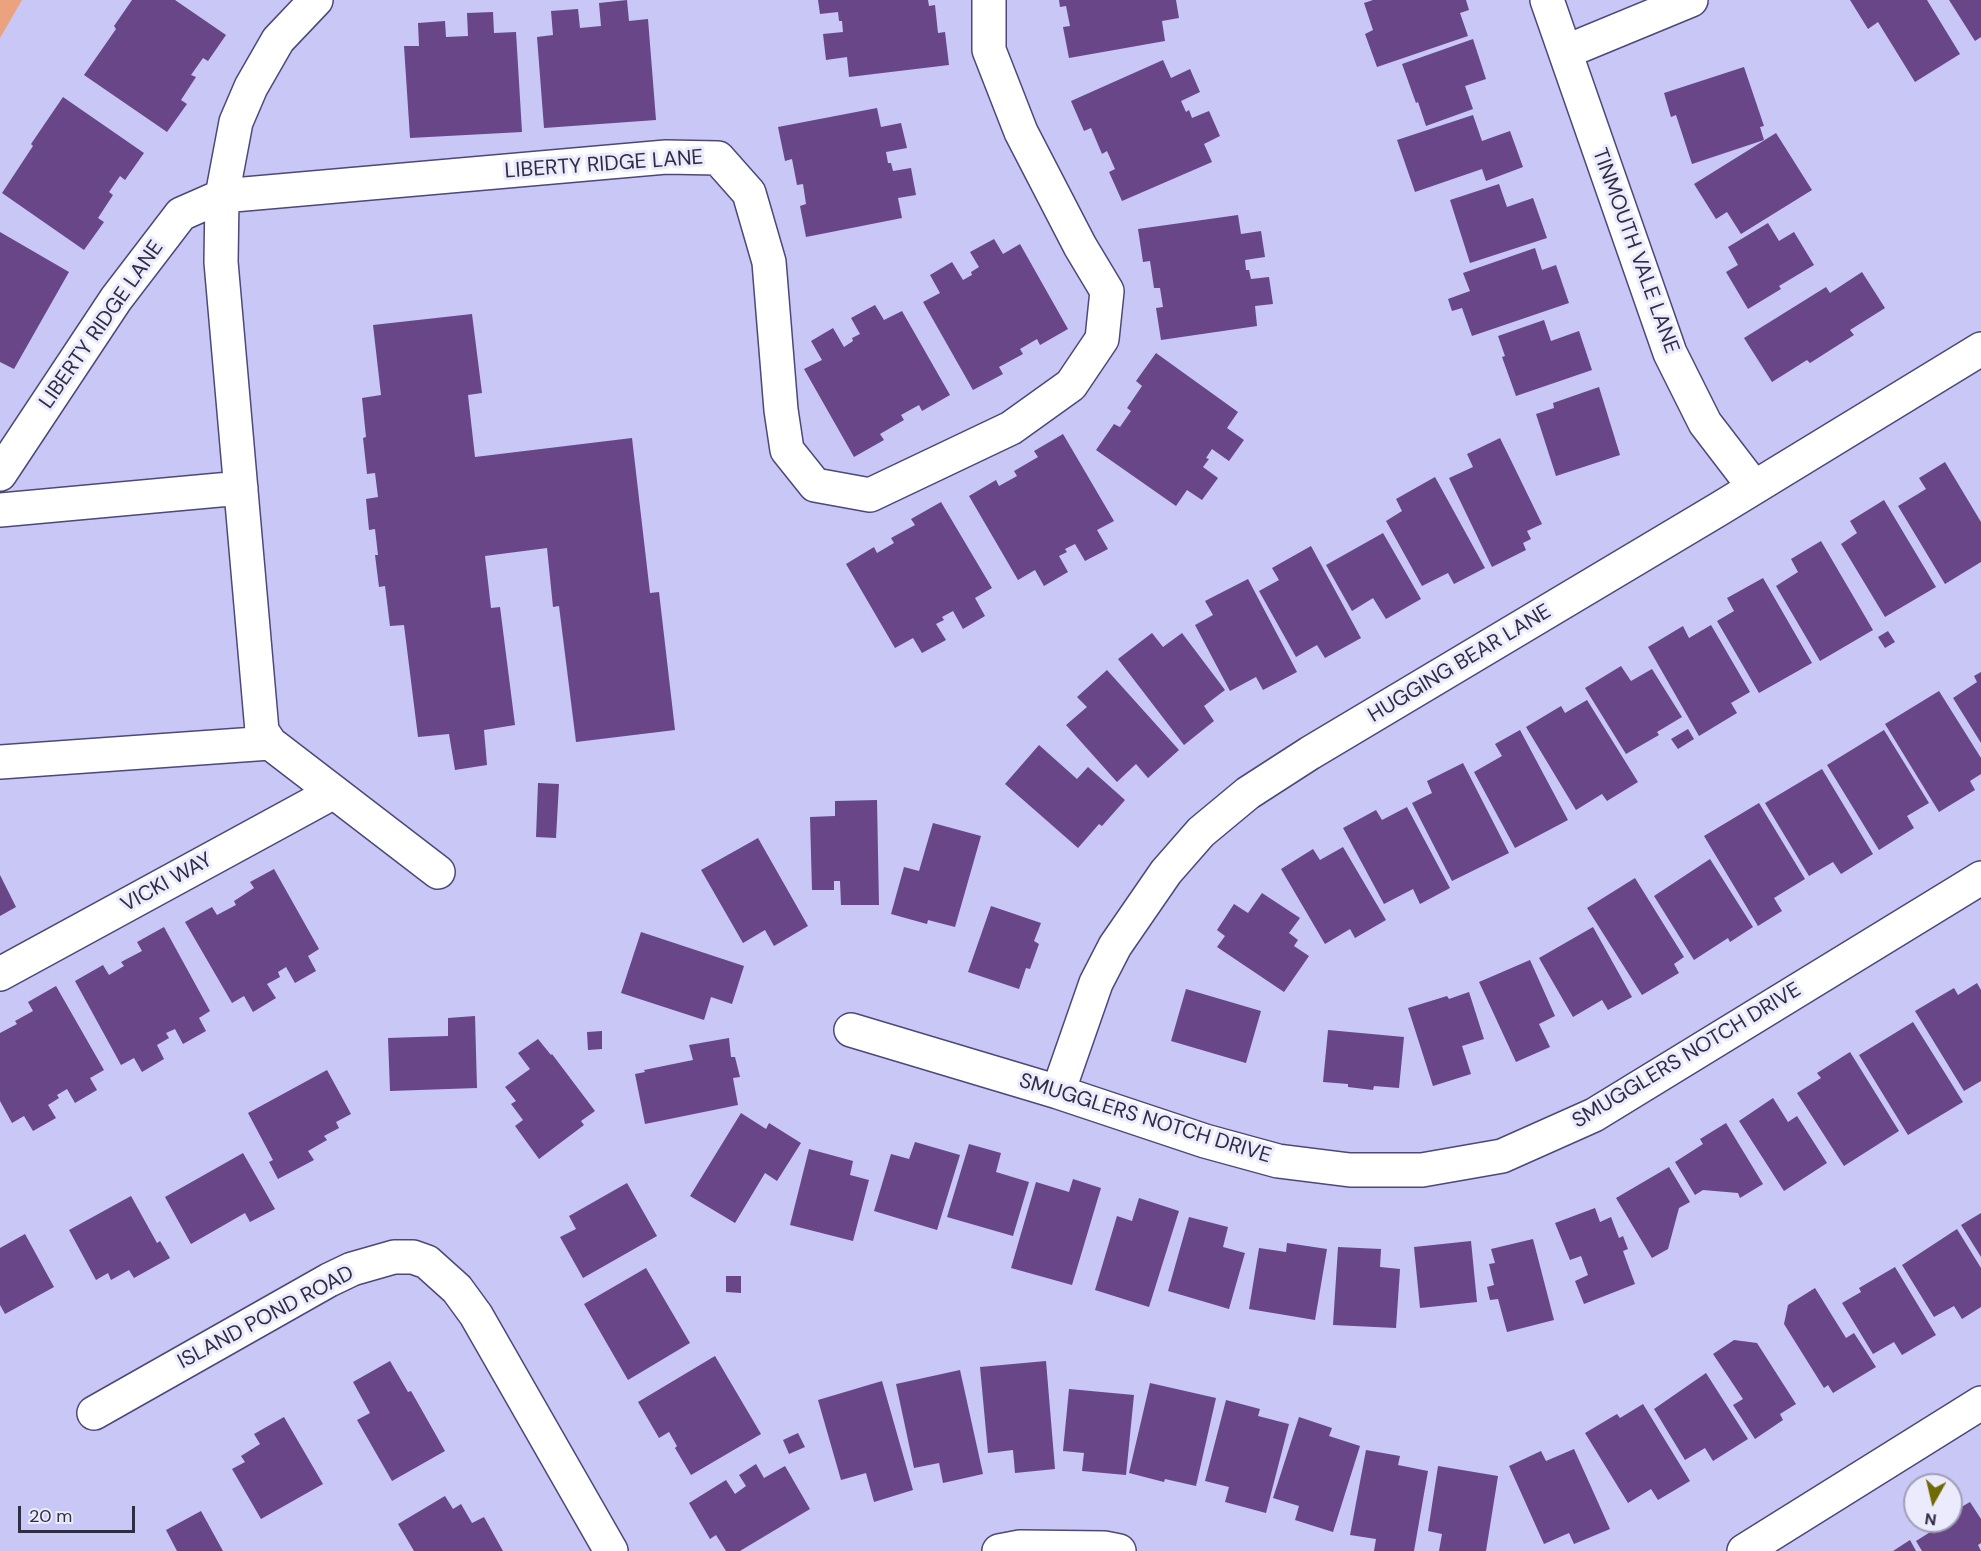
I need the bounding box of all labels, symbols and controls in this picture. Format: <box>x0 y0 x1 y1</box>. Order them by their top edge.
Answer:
street label: LIBERTY RIDGE LANE <box>504 145 704 185</box>
street label: TINMOUTH VALE LANE <box>1586 145 1684 357</box>
street label: LIBERTY RIDGE LANE <box>35 236 169 414</box>
street label: HUGGING BEAR LANE <box>1364 599 1556 729</box>
street label: VICKI WAY <box>117 848 217 918</box>
street label: SMUGGLERS NOTCH DRIVE <box>1568 978 1806 1134</box>
street label: SMUGGLERS NOTCH DRIVE <box>1016 1069 1274 1169</box>
street label: ISLAND POND ROAD <box>174 1261 358 1375</box>
north arrow <box>1903 1473 1963 1533</box>
scale bar <box>21 1494 138 1532</box>
text: 20 m <box>29 1504 72 1528</box>
text: N <box>1923 1508 1938 1531</box>

